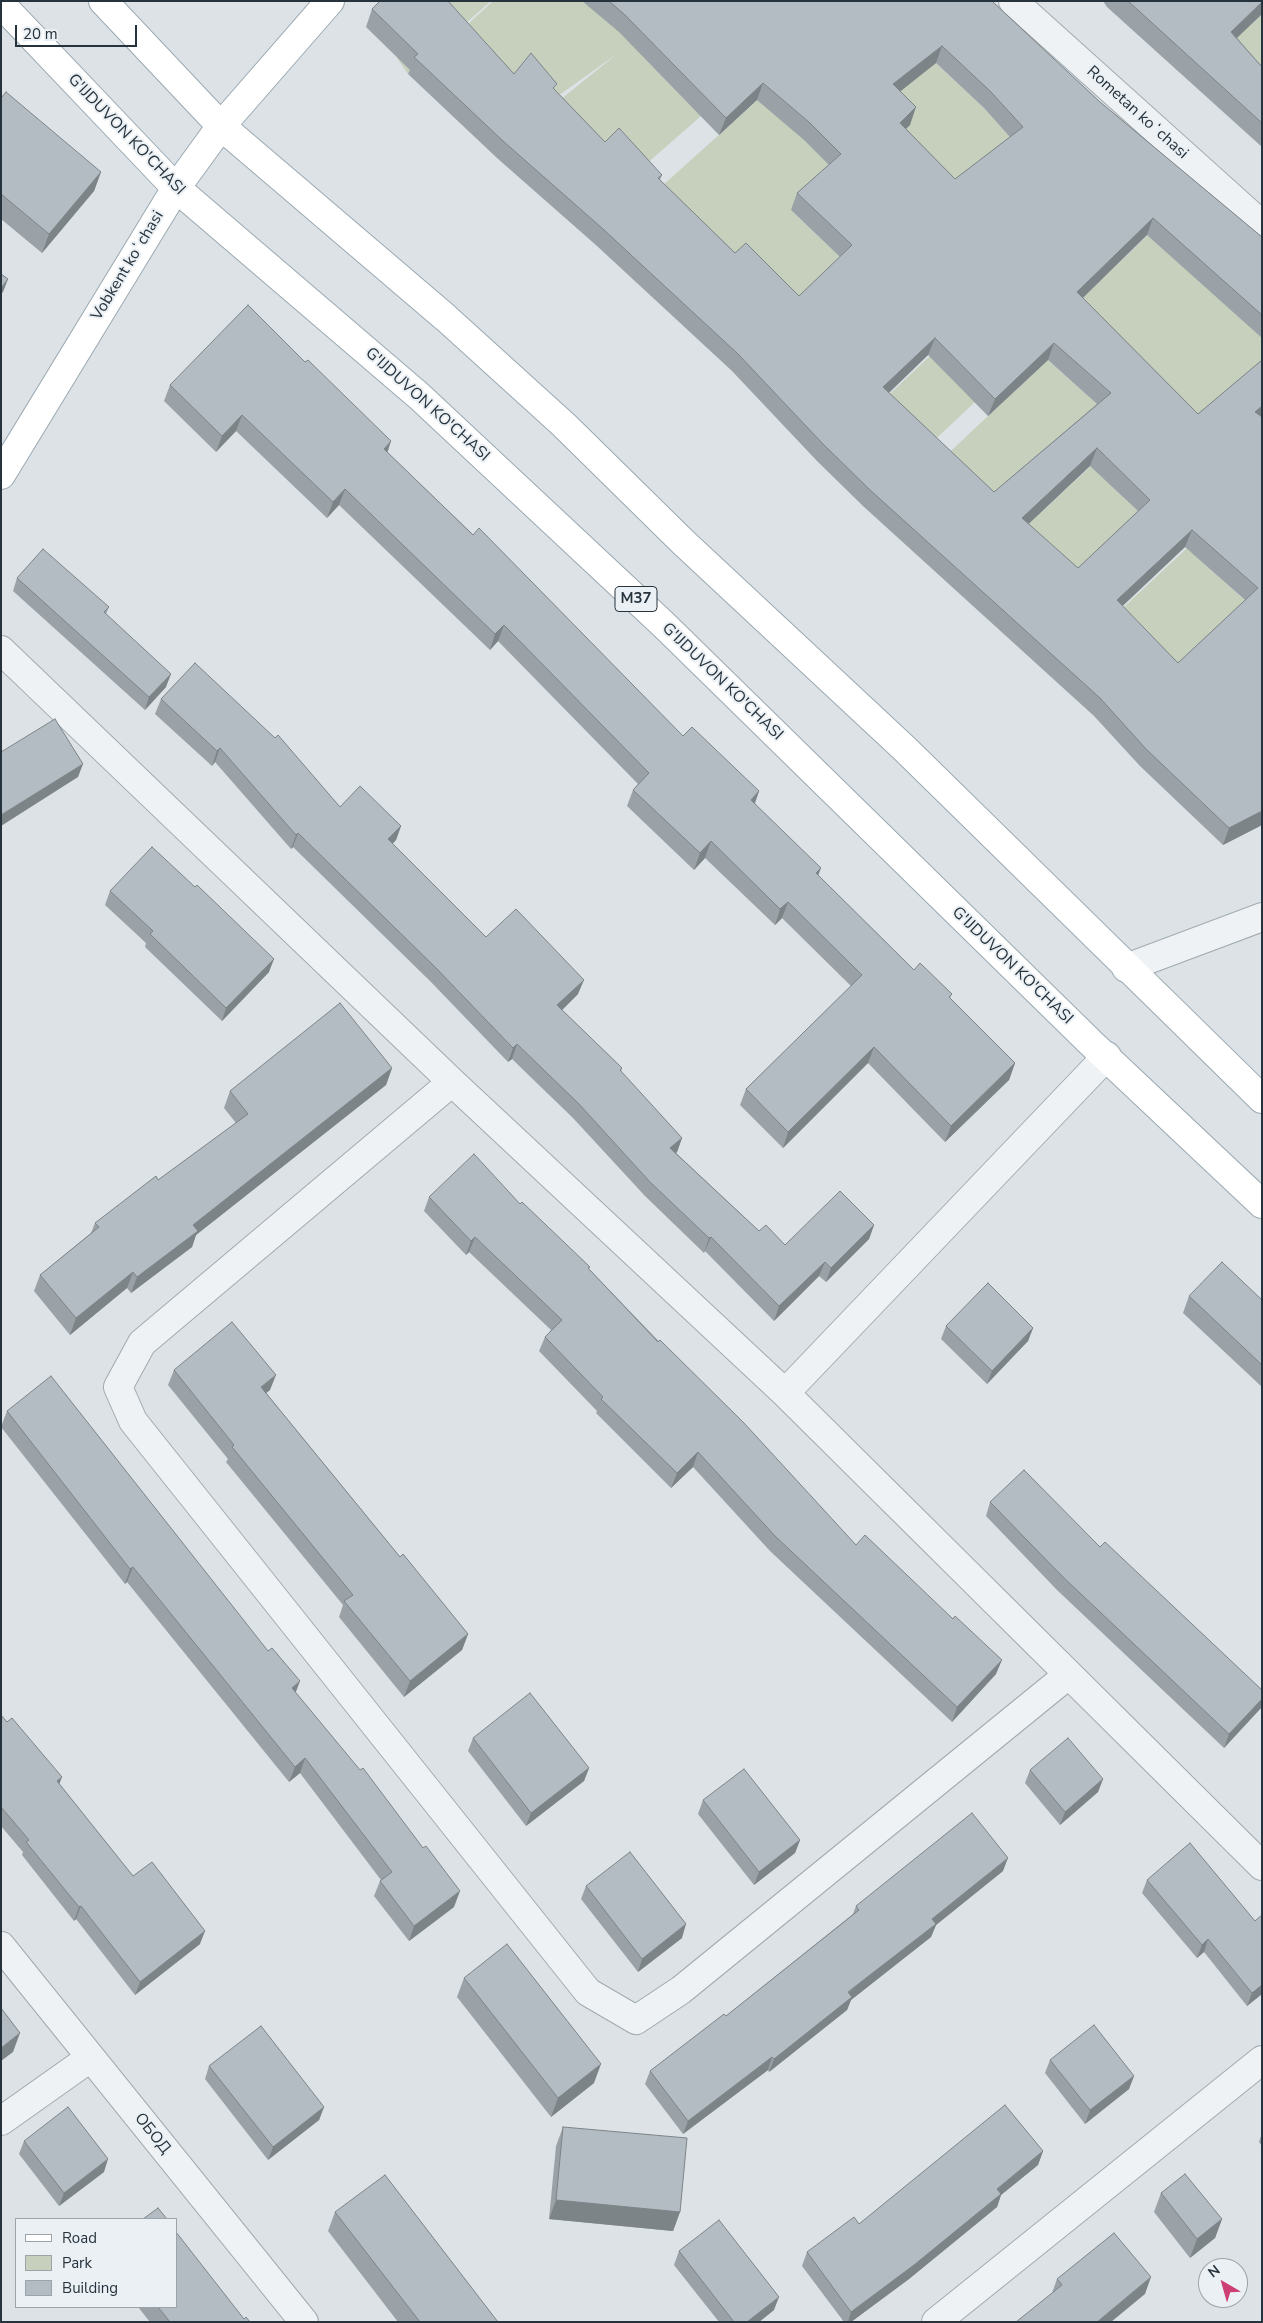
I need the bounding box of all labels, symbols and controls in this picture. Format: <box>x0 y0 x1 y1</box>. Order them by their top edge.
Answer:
scale bar <box>18 15 140 47</box>
text: 20 m <box>23 24 58 44</box>
street label: Rometan koʻchasi <box>1082 62 1192 164</box>
street label: G'IJDUVON KO'CHASI <box>63 71 189 199</box>
street label: Vobkent koʻchasi <box>88 208 168 324</box>
street label: G'IJDUVON KO'CHASI <box>361 344 493 466</box>
road number: M37 <box>615 586 657 612</box>
street label: G'IJDUVON KO'CHASI <box>658 619 786 745</box>
street label: G'IJDUVON KO'CHASI <box>948 903 1076 1029</box>
street label: ОБОД <box>130 2110 174 2158</box>
legend <box>15 2218 178 2308</box>
text: Road <box>62 2228 97 2248</box>
text: Park <box>62 2253 92 2273</box>
north arrow <box>1198 2258 1248 2308</box>
text: N <box>1204 2261 1224 2282</box>
text: Building <box>62 2278 118 2298</box>

